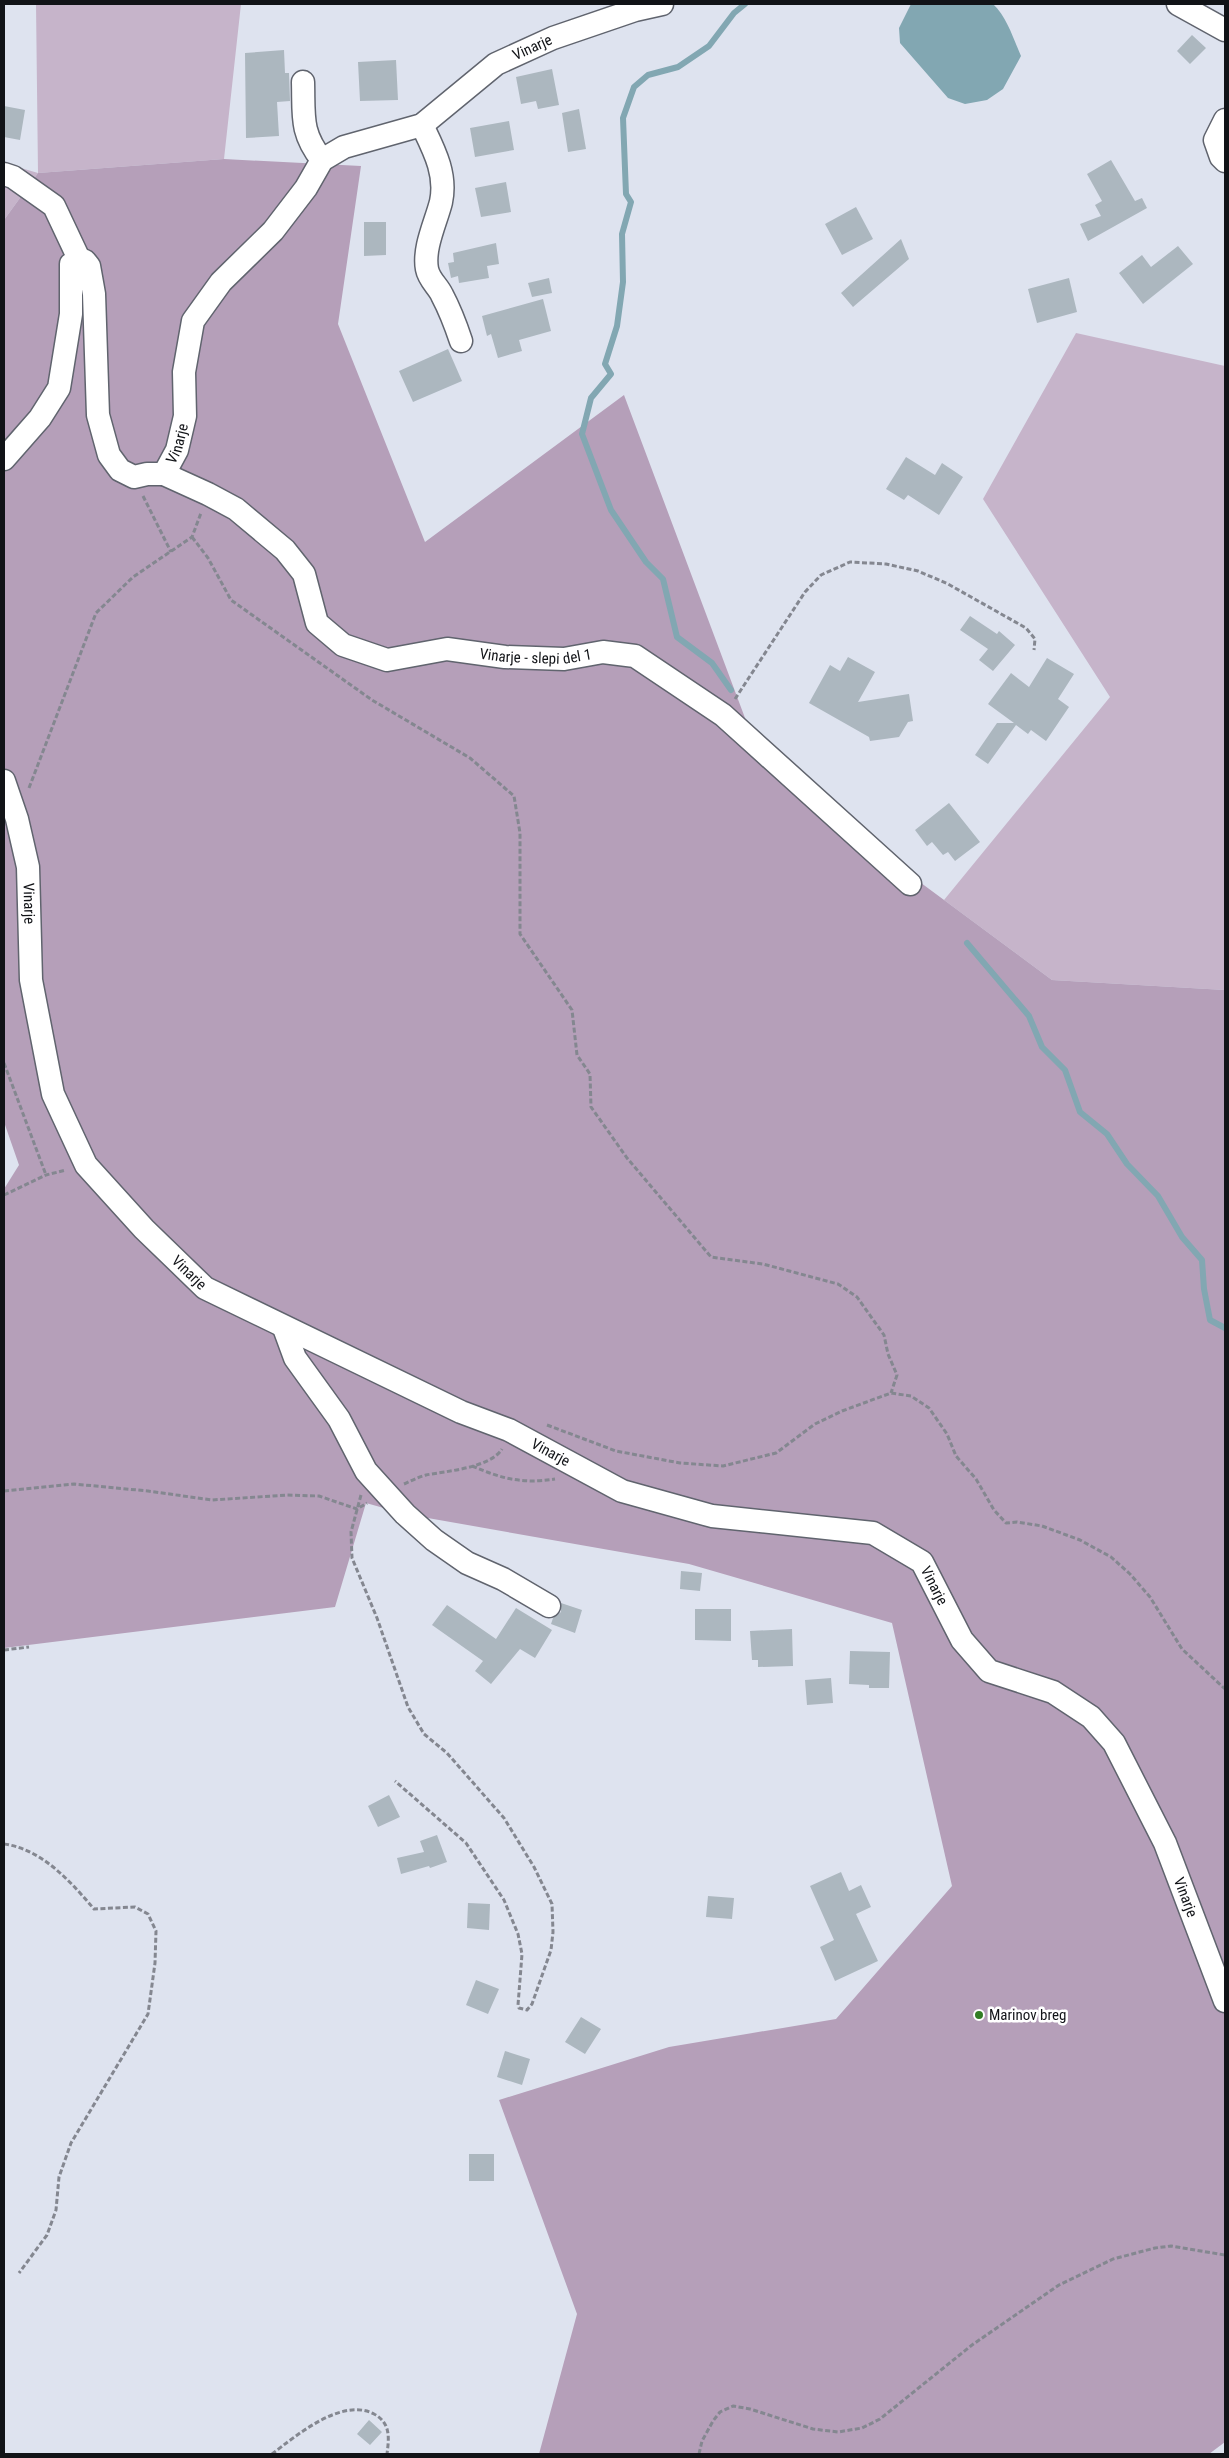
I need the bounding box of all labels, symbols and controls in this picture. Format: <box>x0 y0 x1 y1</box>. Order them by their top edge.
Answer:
street label: Vinarje <box>510 31 555 64</box>
street label: Vinarje <box>162 422 192 467</box>
street label: Vinarje - slepi del 1 <box>478 645 593 668</box>
street label: Vinarje <box>19 883 39 924</box>
street label: Vinarje <box>168 1252 210 1293</box>
street label: Vinarje <box>528 1435 573 1470</box>
street label: Vinarje <box>917 1563 952 1608</box>
street label: Vinarje <box>1170 1875 1201 1920</box>
place label: Marinov breg <box>989 2006 1066 2024</box>
marker: Marinov breg <box>973 2009 985 2021</box>

